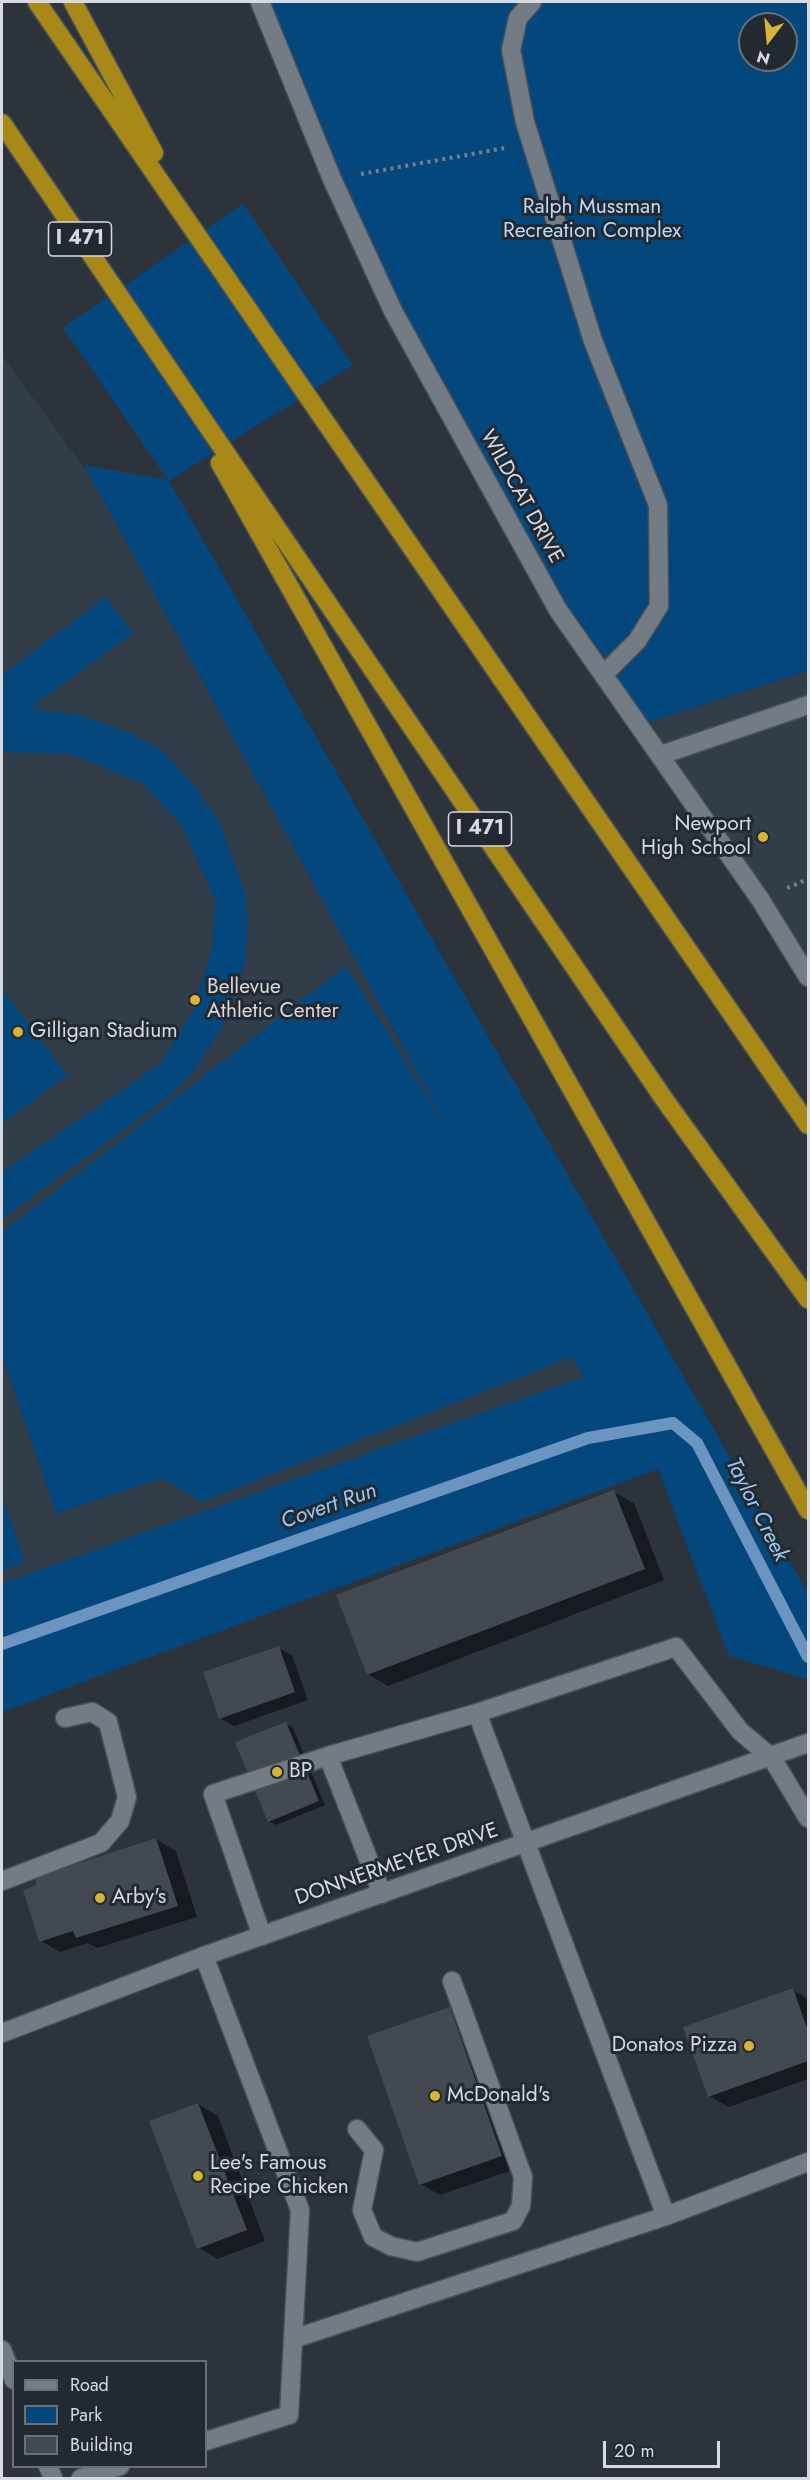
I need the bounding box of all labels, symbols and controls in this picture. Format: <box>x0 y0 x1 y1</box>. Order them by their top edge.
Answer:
north arrow <box>738 12 798 72</box>
text: N <box>754 45 773 71</box>
park label: Ralph Mussman Recreation Complex <box>503 195 681 245</box>
road number: I 471 <box>48 222 112 256</box>
street label: WILDCAT DRIVE <box>474 426 568 568</box>
road number: I 471 <box>448 812 512 846</box>
place label: Newport High School <box>641 812 751 862</box>
marker: Newport High School <box>756 830 770 844</box>
place label: Bellevue Athletic Center <box>207 975 339 1025</box>
marker: Bellevue Athletic Center <box>188 993 202 1007</box>
place label: Gilligan Stadium <box>30 1019 178 1045</box>
marker: Gilligan Stadium <box>11 1025 25 1039</box>
water label: Taylor Creek <box>719 1454 793 1566</box>
water label: Covert Run <box>278 1478 380 1536</box>
place label: BP <box>289 1759 312 1785</box>
marker: BP <box>270 1765 284 1779</box>
street label: DONNERMEYER DRIVE <box>292 1818 502 1912</box>
place label: Arby's <box>112 1885 166 1911</box>
marker: Arby's <box>93 1891 107 1905</box>
place label: Donatos Pizza <box>612 2033 737 2059</box>
marker: Donatos Pizza <box>742 2039 756 2053</box>
place label: McDonald's <box>447 2083 550 2109</box>
marker: McDonald's <box>428 2089 442 2103</box>
place label: Lee's Famous Recipe Chicken <box>210 2151 349 2201</box>
marker: Lee's Famous Recipe Chicken <box>191 2169 205 2183</box>
legend <box>12 2360 207 2468</box>
text: Road <box>70 2372 109 2398</box>
text: Park <box>70 2402 102 2428</box>
scale bar <box>606 2429 723 2467</box>
text: Building <box>70 2432 133 2458</box>
text: 20 m <box>614 2438 654 2464</box>

